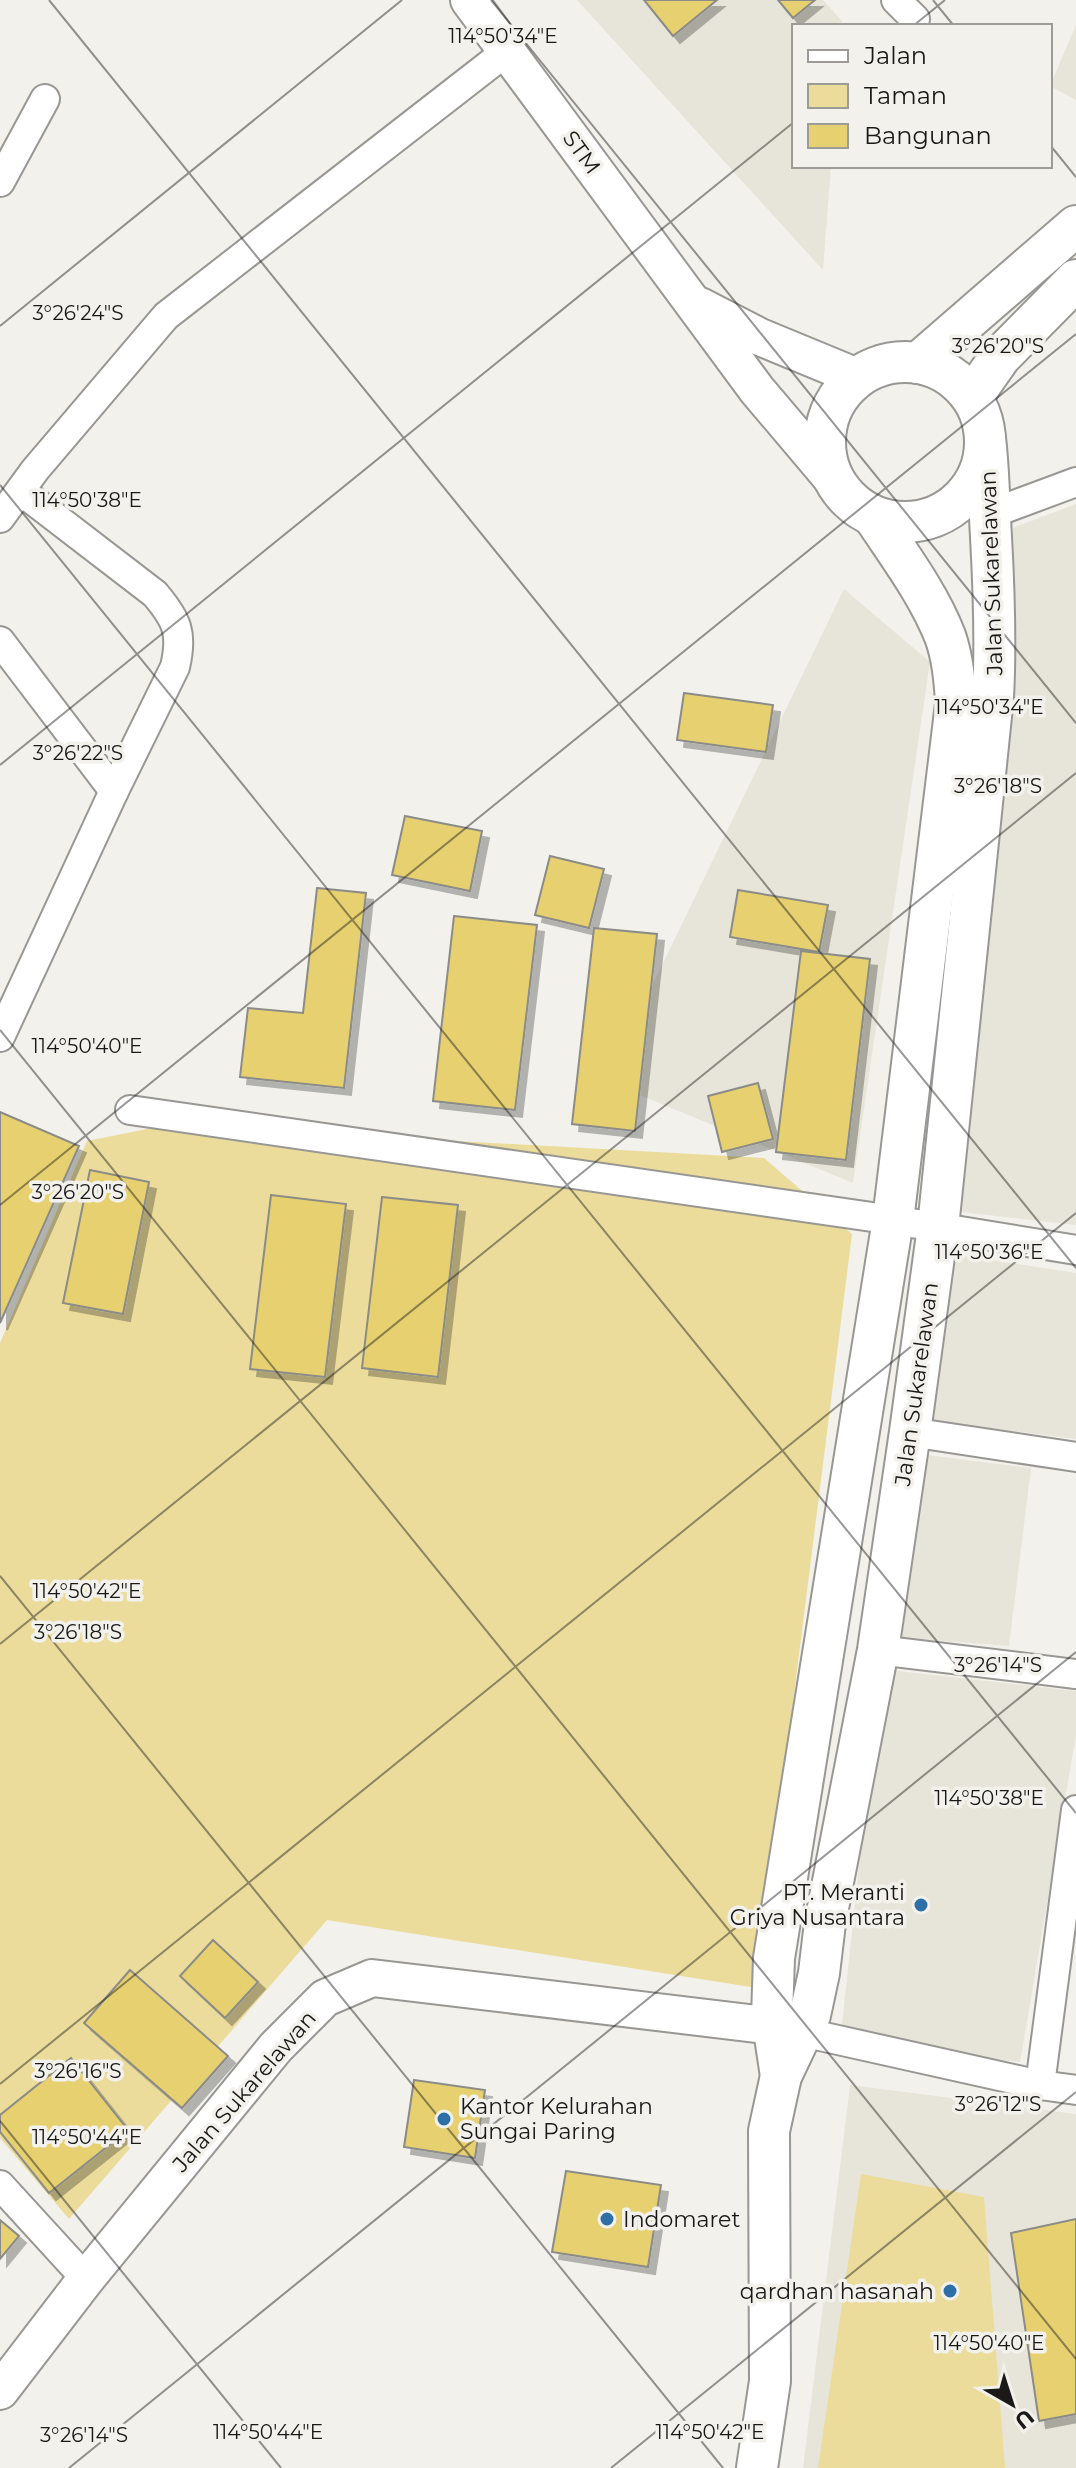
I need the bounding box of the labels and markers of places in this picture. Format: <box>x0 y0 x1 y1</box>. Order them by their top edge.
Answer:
place label: PT. Meranti Griya Nusantara <box>730 1879 905 1931</box>
marker: PT. Meranti Griya Nusantara <box>912 1896 930 1914</box>
place label: Kantor Kelurahan Sungai Paring <box>460 2093 653 2145</box>
marker: Kantor Kelurahan Sungai Paring <box>435 2110 453 2128</box>
place label: Indomaret <box>623 2206 740 2233</box>
marker: Indomaret <box>598 2210 616 2228</box>
place label: qardhan hasanah <box>740 2278 934 2305</box>
marker: qardhan hasanah <box>941 2282 959 2300</box>

